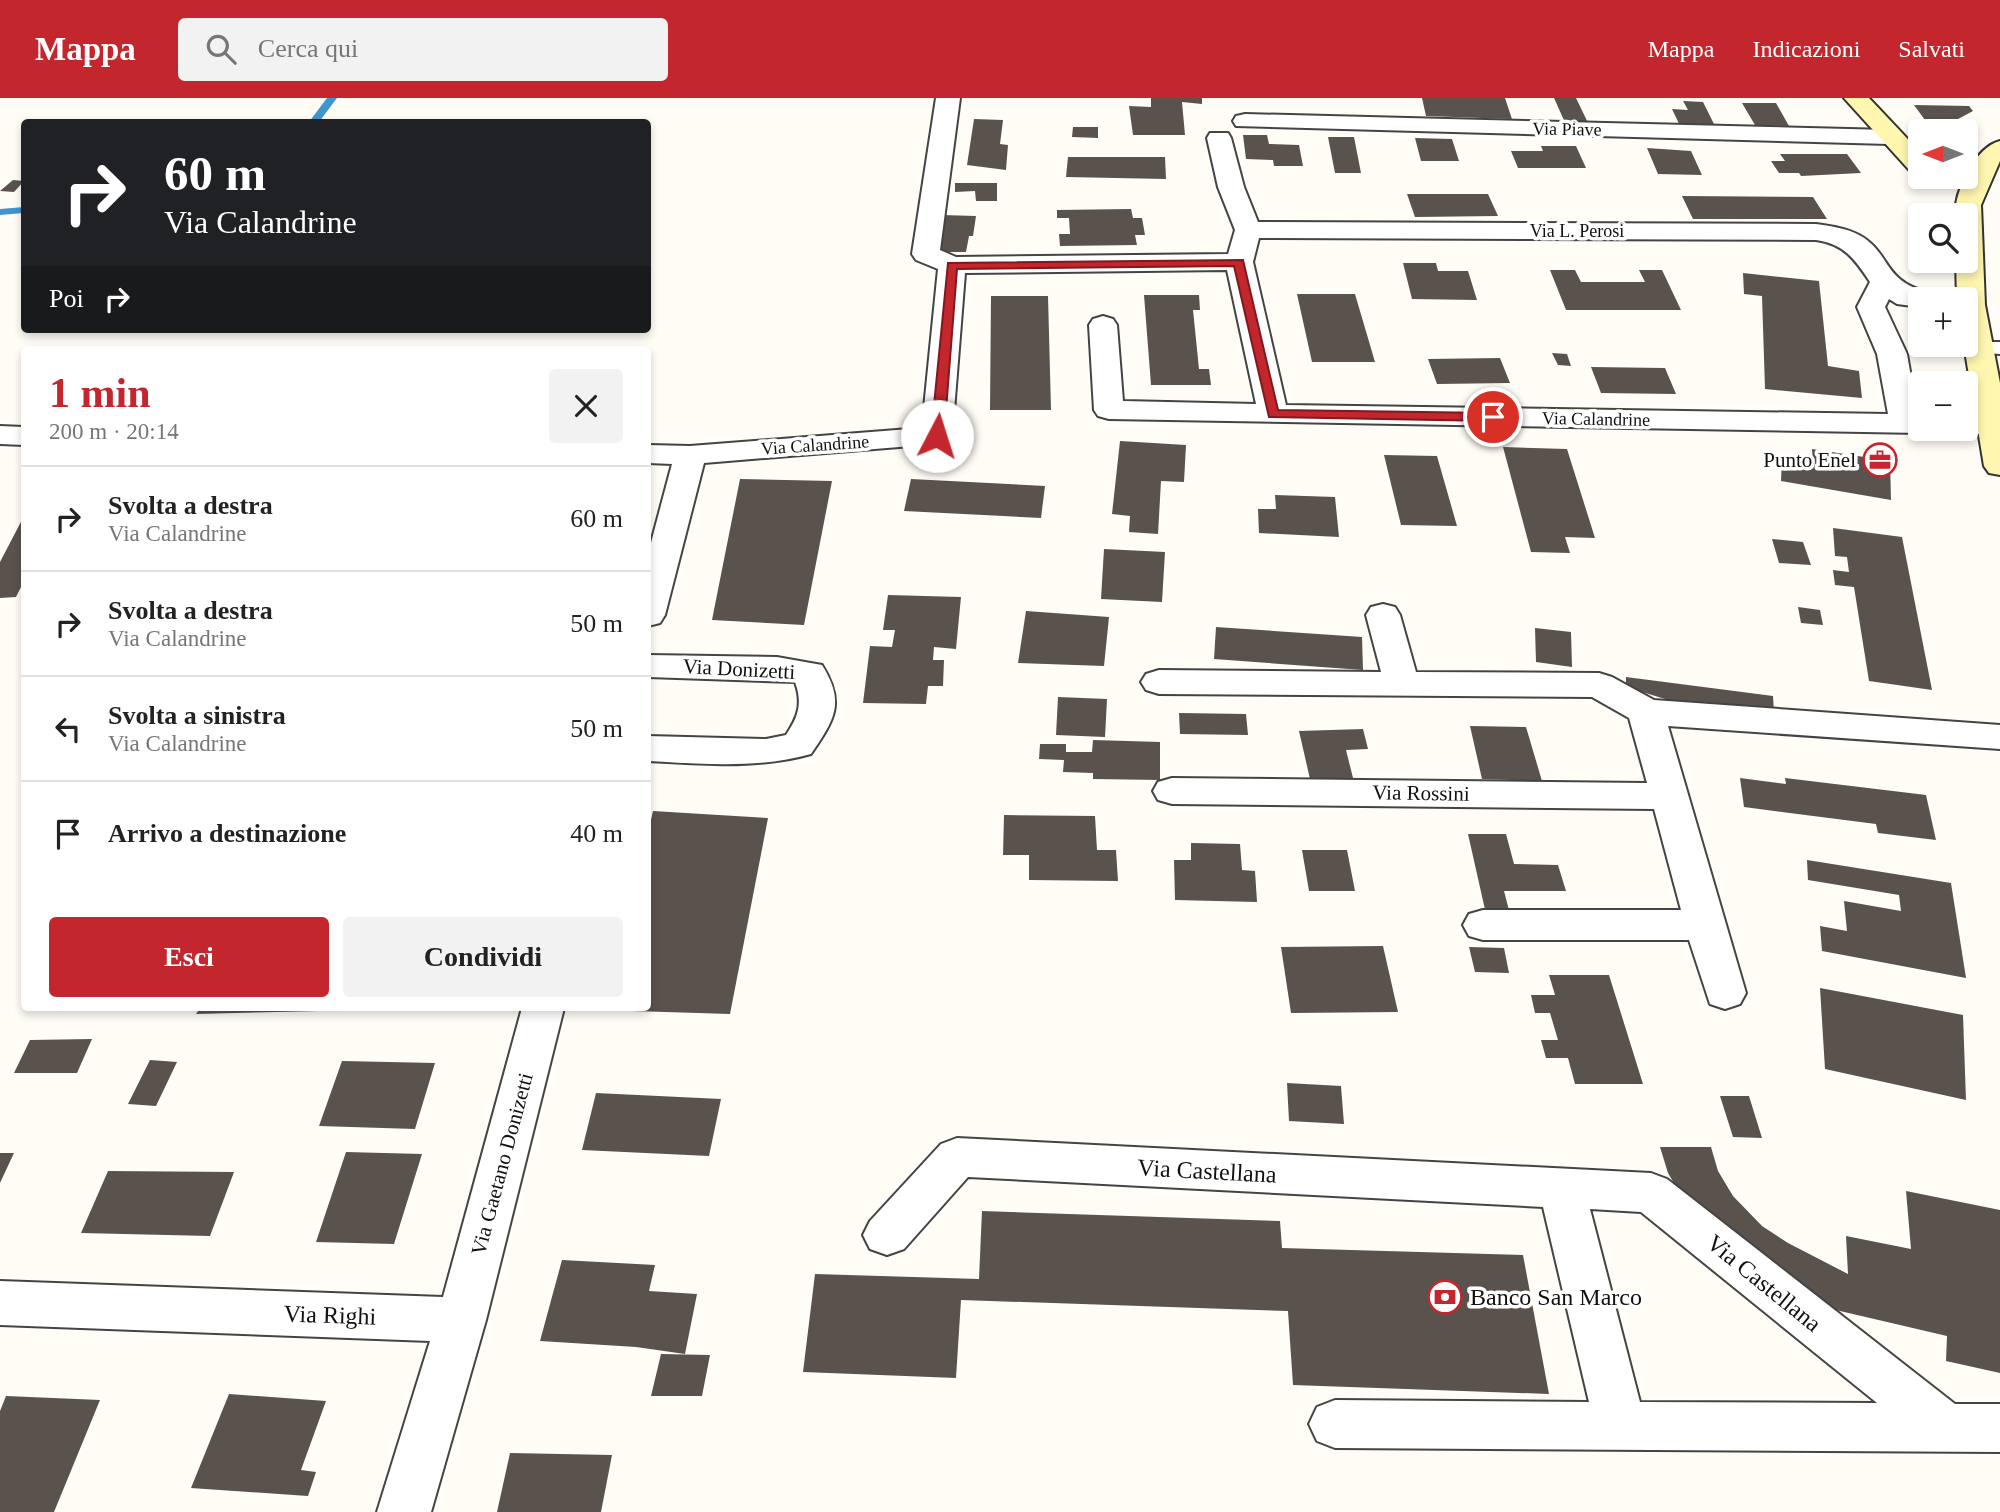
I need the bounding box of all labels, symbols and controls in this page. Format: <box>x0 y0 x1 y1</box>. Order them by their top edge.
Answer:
search box <box>178 18 668 81</box>
icon: search <box>202 30 240 68</box>
text: Mappa <box>35 31 136 67</box>
text: Cerca qui <box>258 34 358 63</box>
text: Mappa <box>1648 36 1714 62</box>
text: Indicazioni <box>1752 36 1860 62</box>
text: Salvati <box>1898 36 1965 62</box>
street label: Via Piave <box>1532 118 1602 140</box>
north arrow <box>1908 119 1978 189</box>
map controls <box>1908 119 1978 441</box>
text: 60 m <box>164 146 266 201</box>
icon: right <box>49 147 140 238</box>
button: search <box>1908 203 1978 273</box>
text: Via Calandrine <box>164 204 357 240</box>
street label: Via L. Perosi <box>1530 221 1624 241</box>
icon: right <box>98 280 136 318</box>
text: Poi <box>49 284 84 313</box>
button: + <box>1908 287 1978 357</box>
button: close <box>549 369 623 443</box>
text: 1 min <box>49 370 151 416</box>
button: − <box>1908 371 1978 441</box>
pin <box>1463 387 1523 447</box>
icon: arrive <box>1474 398 1512 436</box>
position arrow <box>900 399 974 473</box>
street label: Via Calandrine <box>1542 408 1650 430</box>
text: 200 m · 20:14 <box>49 419 179 444</box>
street label: Via Calandrine <box>760 431 870 459</box>
office icon: Punto Enel <box>1861 441 1899 479</box>
place label: Punto Enel <box>1763 448 1856 472</box>
text: Svolta a destra <box>108 491 273 520</box>
icon: right <box>49 500 87 538</box>
text: 60 m <box>570 504 623 533</box>
text: Via Calandrine <box>108 521 246 546</box>
text: Svolta a destra <box>108 596 273 625</box>
icon: right <box>49 605 87 643</box>
text: 50 m <box>570 609 623 638</box>
text: Via Calandrine <box>108 626 246 651</box>
street label: Via Donizetti <box>682 654 796 684</box>
text: Svolta a sinistra <box>108 701 286 730</box>
icon: left <box>49 710 87 748</box>
text: 50 m <box>570 714 623 743</box>
text: Via Calandrine <box>108 731 246 756</box>
street label: Via Rossini <box>1372 780 1470 806</box>
icon: arrive <box>49 815 87 853</box>
text: Arrivo a destinazione <box>108 819 346 848</box>
text: 40 m <box>570 819 623 848</box>
button: Esci <box>49 917 329 997</box>
button: Condividi <box>343 917 623 997</box>
street label: Via Gaetano Donizetti <box>466 1070 538 1258</box>
street label: Via Castellana <box>1137 1154 1278 1188</box>
street label: Via Castellana <box>1702 1229 1827 1337</box>
bank icon: Banco San Marco <box>1426 1278 1464 1316</box>
place label: Banco San Marco <box>1470 1284 1642 1310</box>
street label: Via Righi <box>283 1300 377 1330</box>

